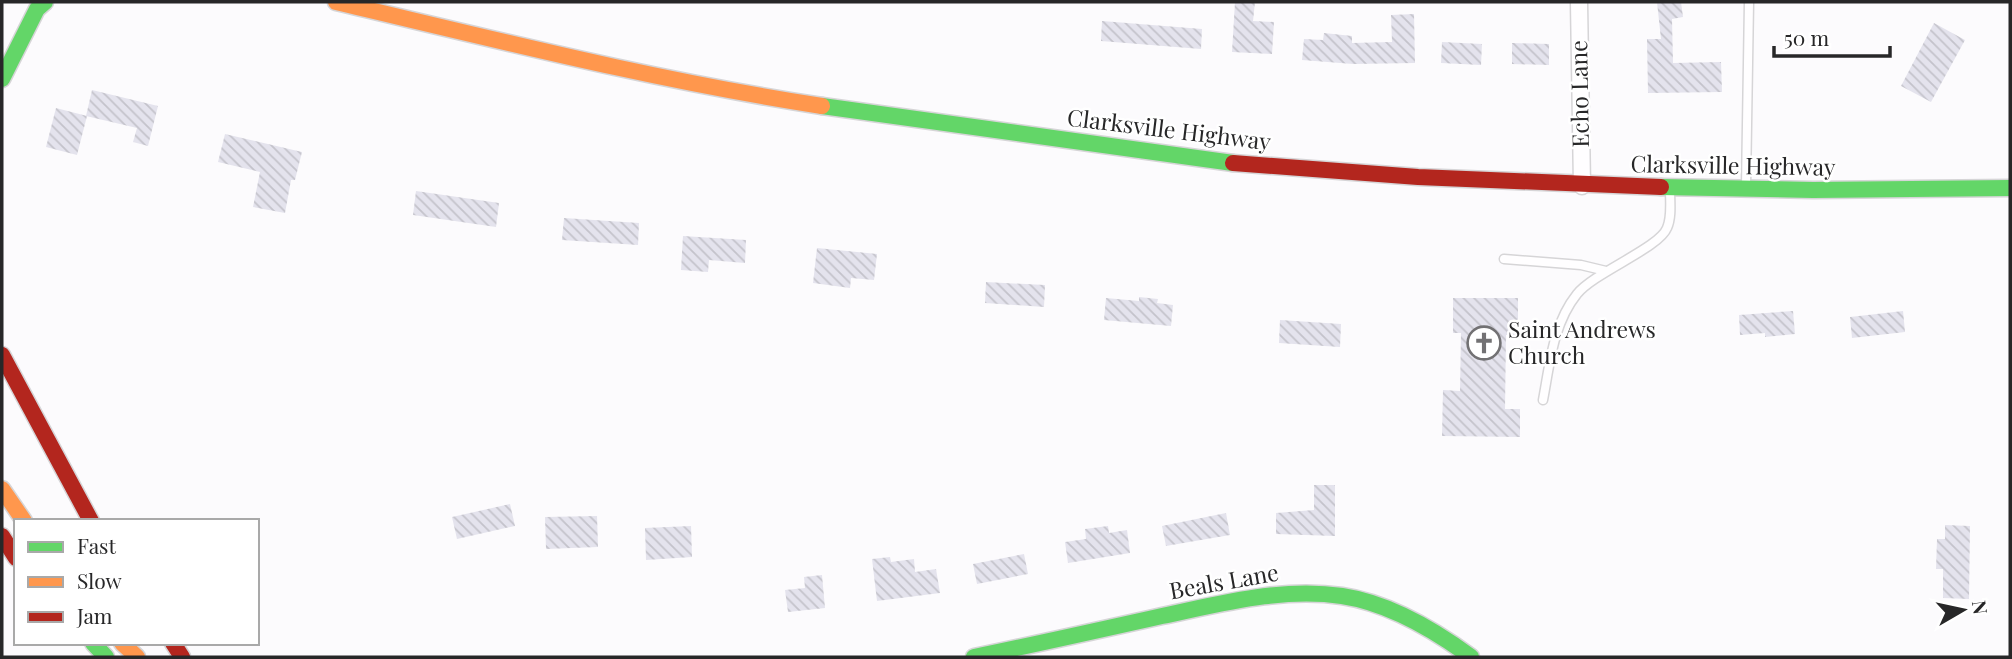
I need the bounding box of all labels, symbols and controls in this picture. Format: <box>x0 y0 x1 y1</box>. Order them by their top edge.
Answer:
scale bar <box>1774 14 1890 58</box>
text: 50 m <box>1784 23 1830 51</box>
street label: Echo Lane <box>1562 40 1595 148</box>
street label: Clarksville Highway <box>1066 101 1273 156</box>
street label: Clarksville Highway <box>1630 147 1836 182</box>
place label: Saint Andrews Church <box>1508 313 1656 370</box>
church icon: Saint Andrews Church <box>1465 324 1503 362</box>
legend <box>14 519 259 645</box>
text: Fast <box>77 531 116 559</box>
street label: Beals Lane <box>1167 556 1281 605</box>
text: Slow <box>77 566 122 594</box>
north arrow <box>1928 575 1998 645</box>
text: N <box>1967 598 1995 616</box>
text: Jam <box>76 601 113 629</box>

